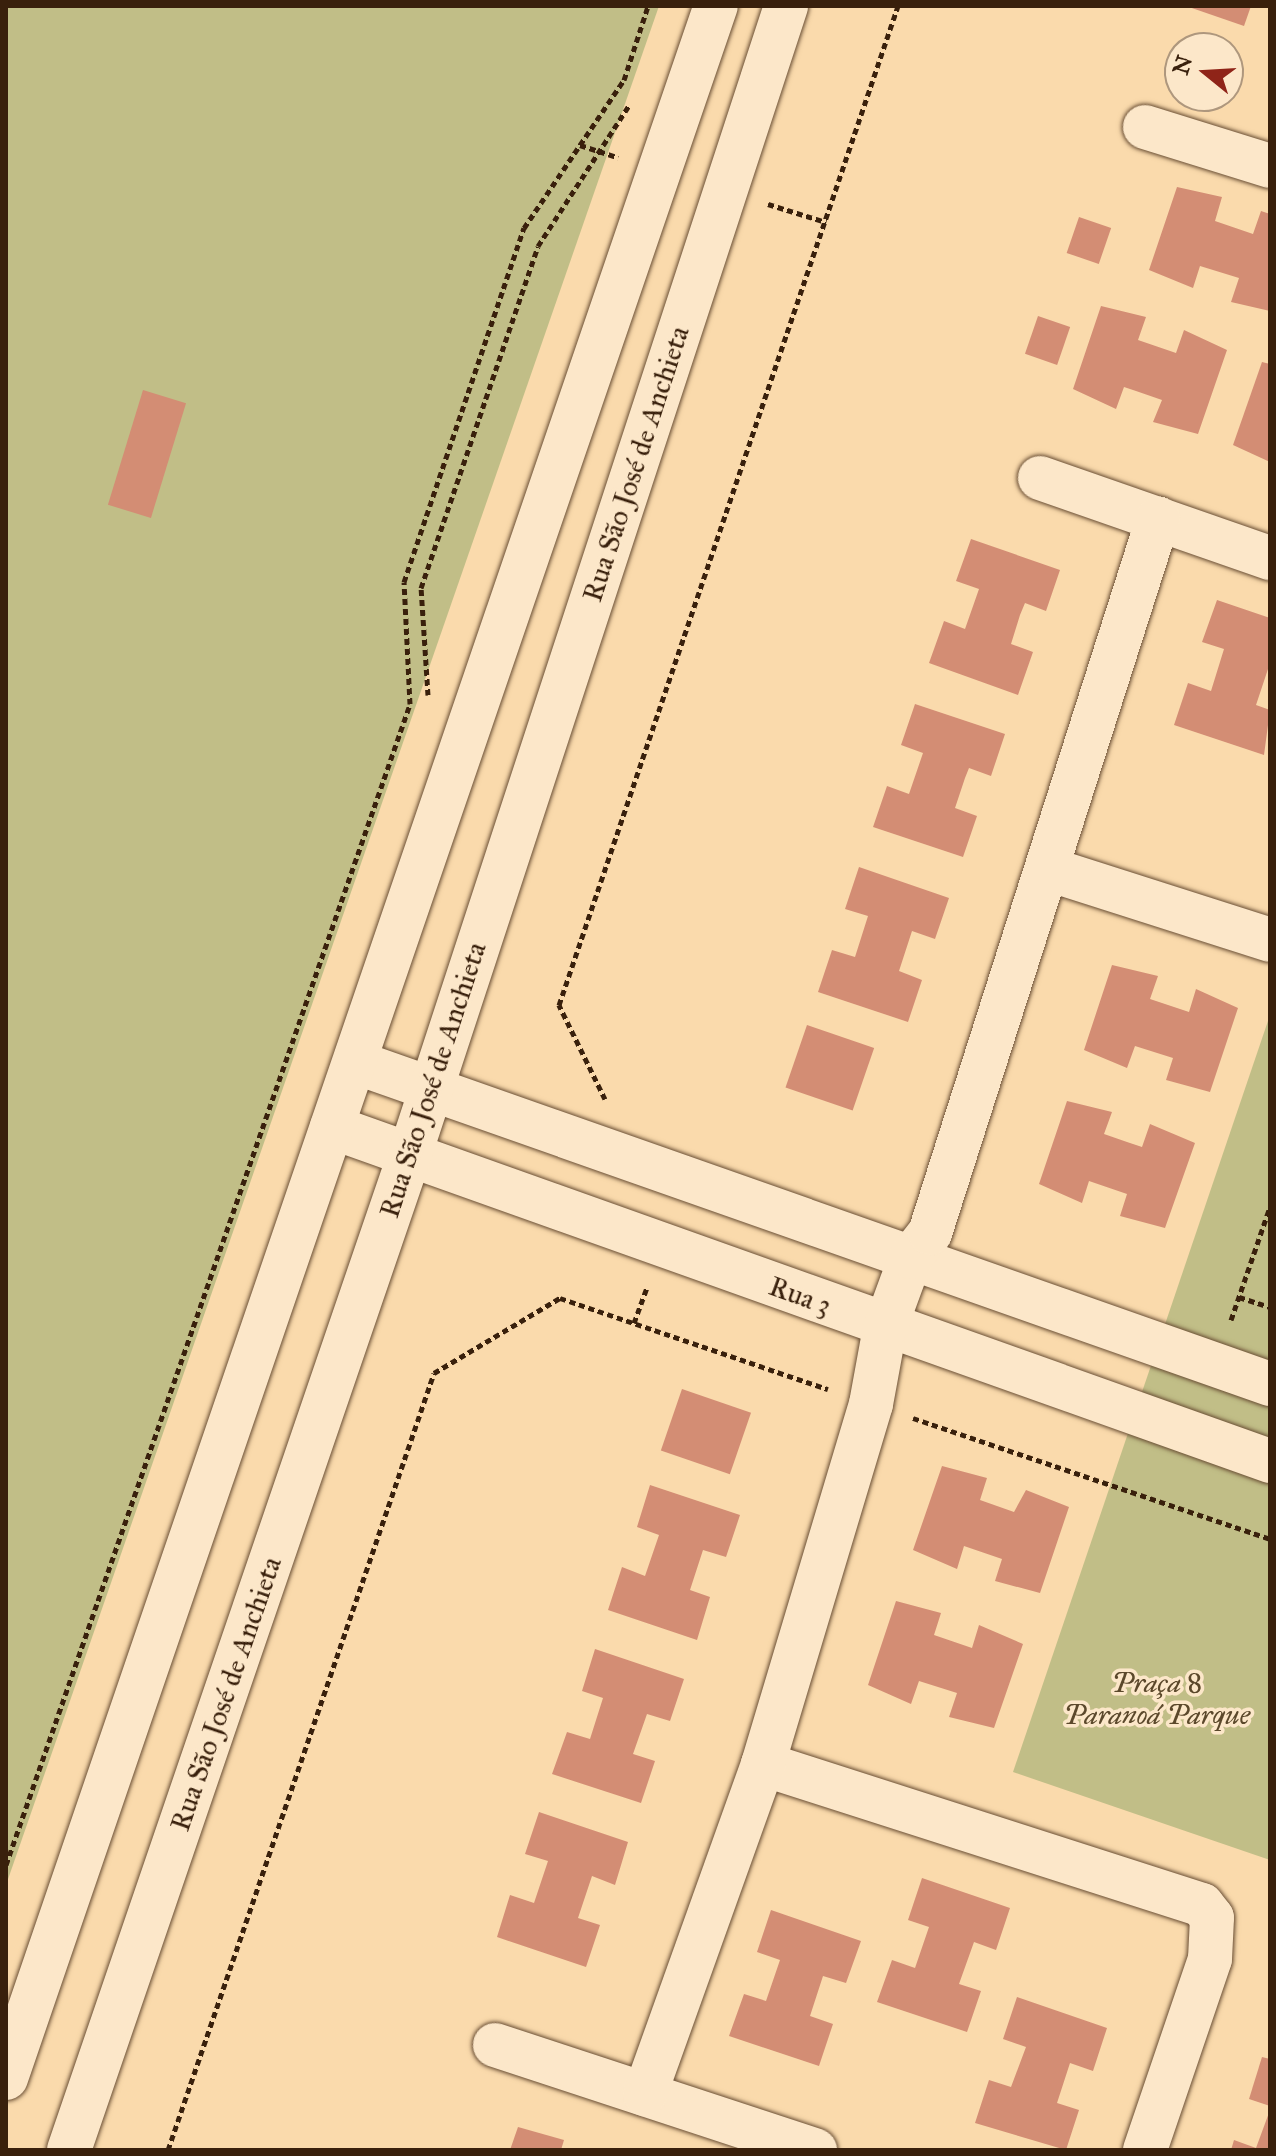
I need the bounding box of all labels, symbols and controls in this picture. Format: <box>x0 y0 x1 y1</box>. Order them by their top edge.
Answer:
north arrow <box>1164 32 1244 112</box>
text: N <box>1167 52 1198 78</box>
street label: Rua São José de Anchieta <box>576 322 696 606</box>
street label: Rua São José de Anchieta <box>373 938 493 1222</box>
street label: Rua 3 <box>764 1269 836 1323</box>
street label: Rua São José de Anchieta <box>163 1553 289 1835</box>
park label: Praça 8 Paranoá Parque <box>1064 1666 1250 1732</box>

